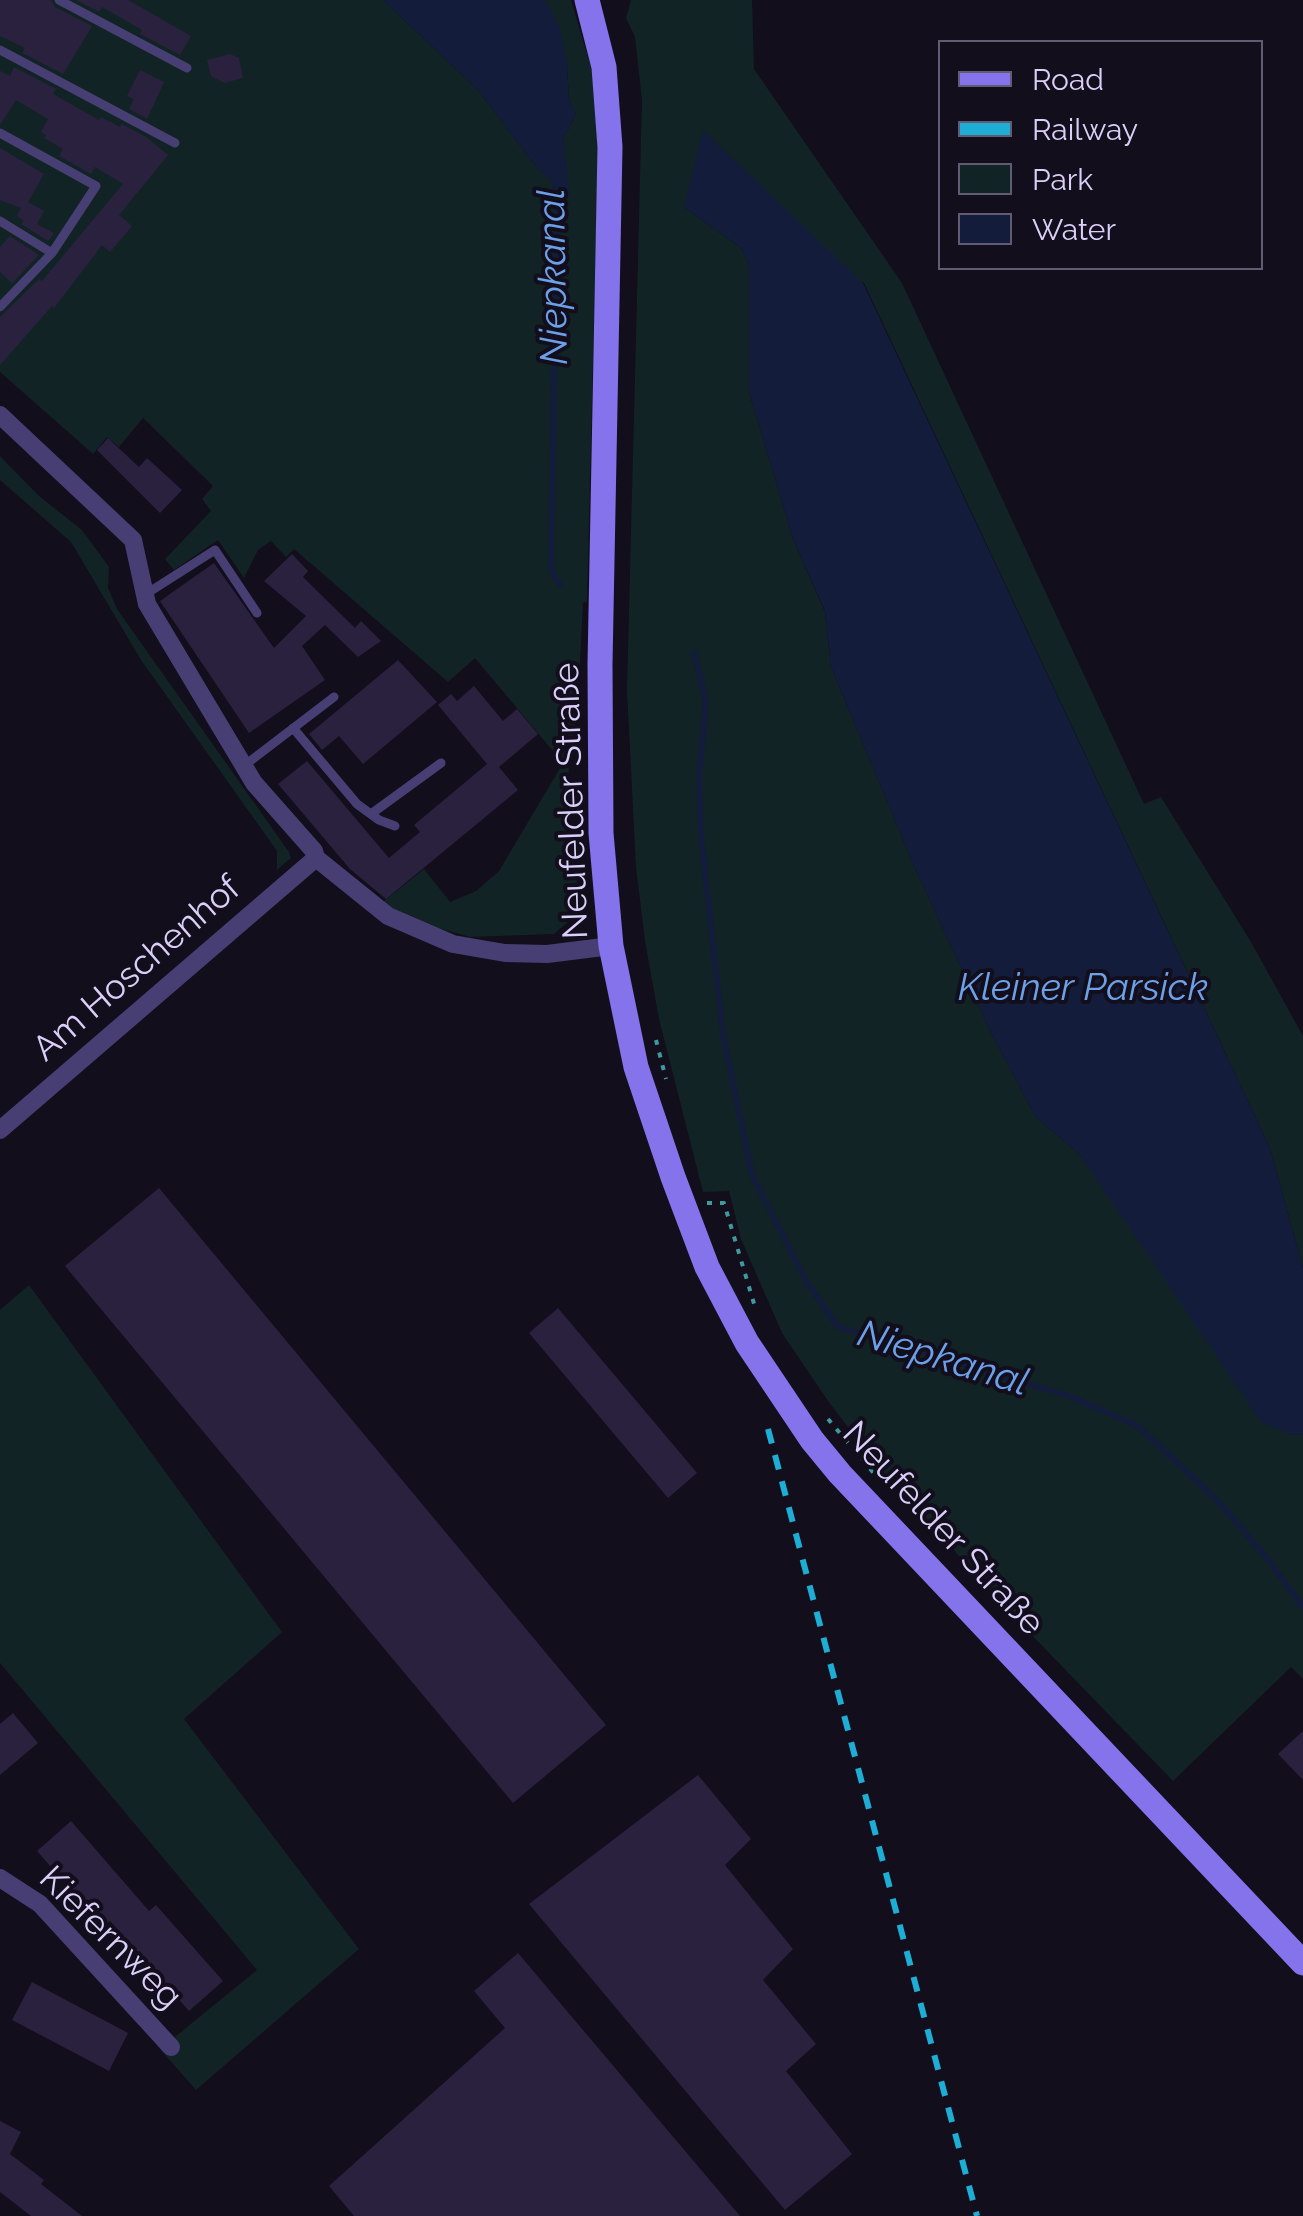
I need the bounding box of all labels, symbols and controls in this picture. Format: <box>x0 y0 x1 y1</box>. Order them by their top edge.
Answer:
legend <box>938 40 1263 270</box>
text: Road <box>1032 62 1104 97</box>
text: Railway <box>1032 112 1138 147</box>
text: Park <box>1032 162 1093 197</box>
water label: Niepkanal <box>530 189 578 365</box>
text: Water <box>1032 212 1116 247</box>
street label: Neufelder Straße <box>546 662 598 940</box>
street label: Am Hoschenhof <box>25 868 249 1070</box>
water label: Kleiner Parsick <box>958 966 1208 1012</box>
water label: Niepkanal <box>852 1311 1034 1407</box>
street label: Neufelder Straße <box>833 1414 1053 1644</box>
street label: Kiefernweg <box>30 1858 190 2018</box>

